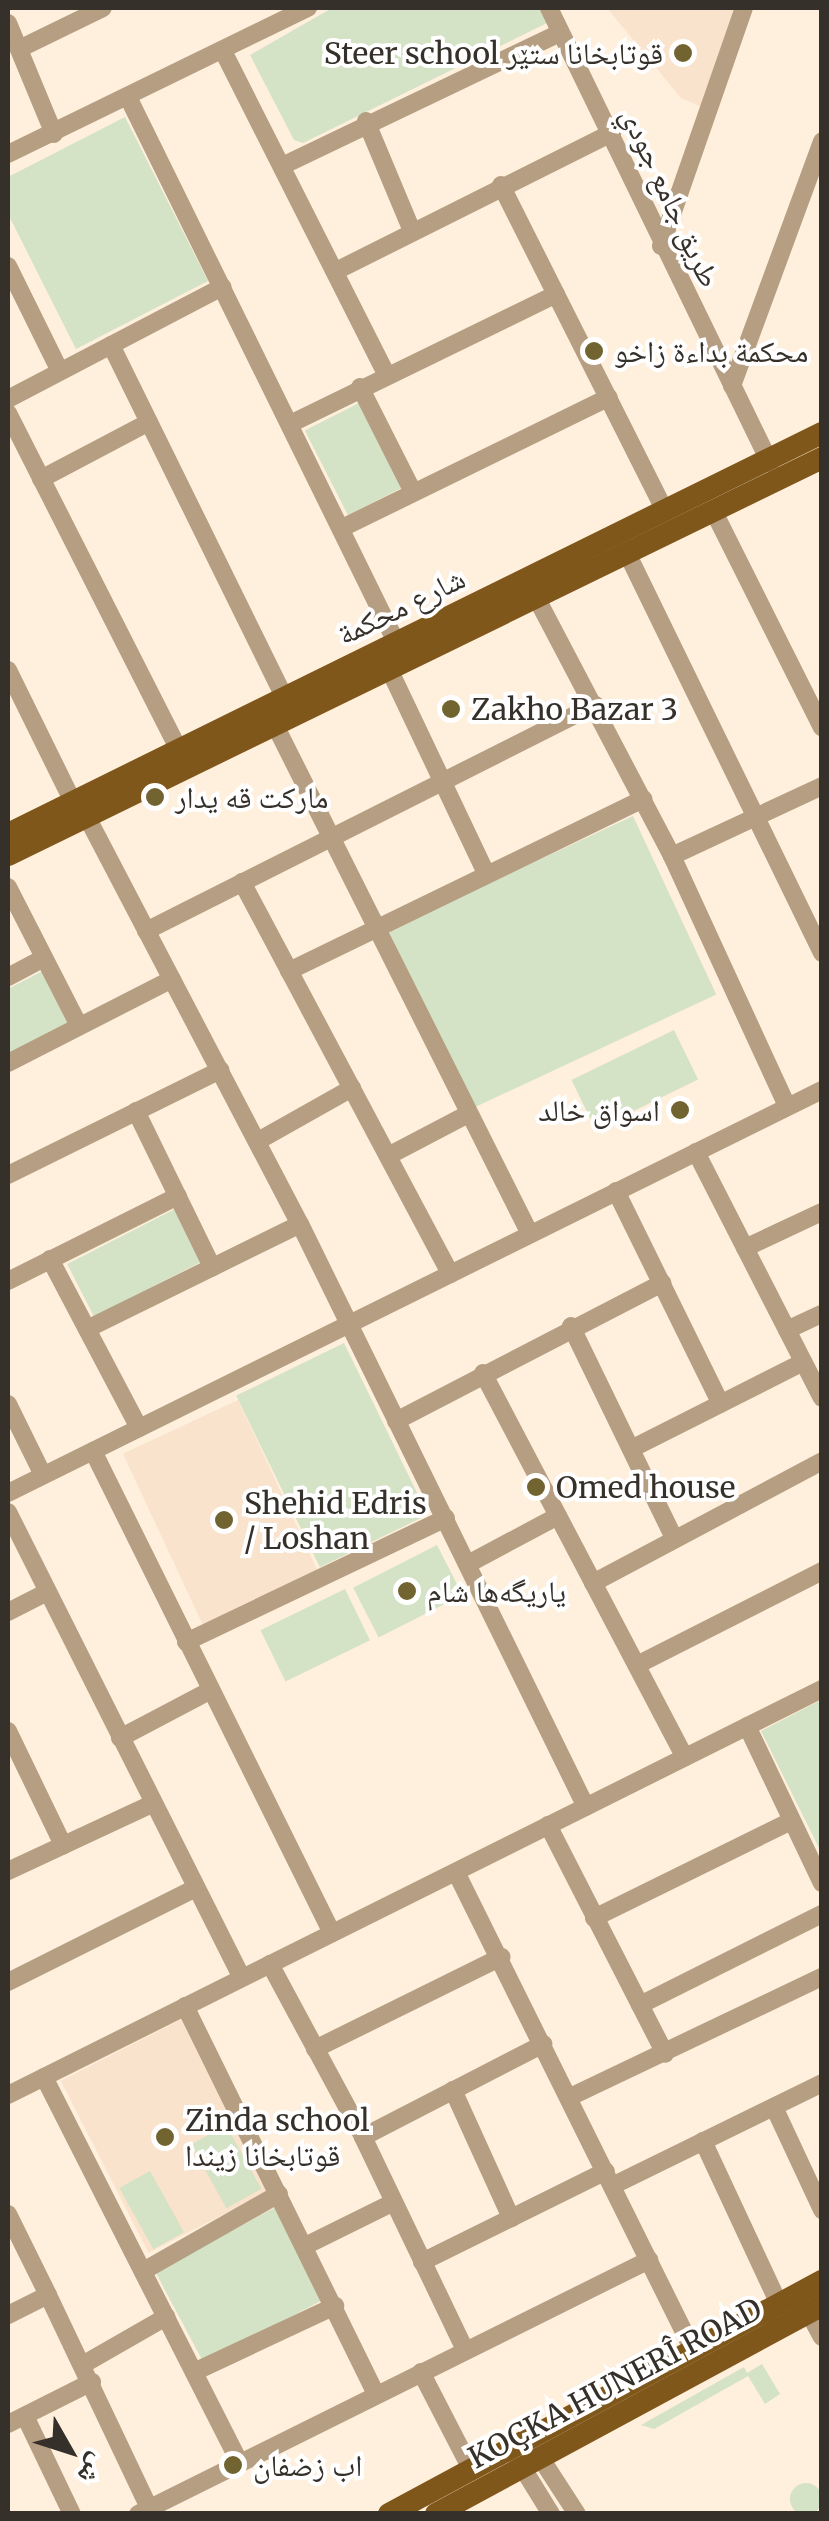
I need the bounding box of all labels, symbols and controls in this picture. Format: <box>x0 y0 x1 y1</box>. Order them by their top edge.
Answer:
place label: Steer school قوتابخانا ستێر <box>324 35 663 71</box>
marker: Steer school قوتابخانا ستێر <box>672 42 694 64</box>
street label: طريق جامع جودي <box>614 101 728 293</box>
place label: محكمة بداءة زاخو <box>614 333 808 369</box>
marker: محكمة بداءة زاخو <box>583 340 605 362</box>
street label: شارع محكمة <box>331 560 471 652</box>
place label: Zakho Bazar 3 <box>471 691 678 727</box>
marker: Zakho Bazar 3 <box>440 698 462 720</box>
place label: ماركت قه يدار <box>175 779 328 815</box>
marker: ماركت قه يدار <box>144 786 166 808</box>
place label: اسواق خالد <box>538 1092 660 1128</box>
marker: اسواق خالد <box>669 1099 691 1121</box>
place label: Omed house <box>556 1469 735 1505</box>
marker: Omed house <box>525 1476 547 1498</box>
place label: Shehid Edris / Loshan <box>244 1485 427 1556</box>
marker: Shehid Edris / Loshan <box>213 1509 235 1531</box>
place label: ياريگه‌ها شام <box>427 1573 566 1609</box>
marker: ياريگه‌ها شام <box>396 1580 418 1602</box>
place label: Zinda school قوتابخانا زیندا <box>185 2102 369 2172</box>
marker: Zinda school قوتابخانا زیندا <box>154 2126 176 2148</box>
street label: KOÇKA HUNERÎ ROAD <box>462 2290 768 2476</box>
north arrow <box>20 2401 120 2501</box>
text: ش <box>70 2447 117 2493</box>
place label: اب زضفان <box>253 2447 362 2483</box>
marker: اب زضفان <box>222 2454 244 2476</box>

